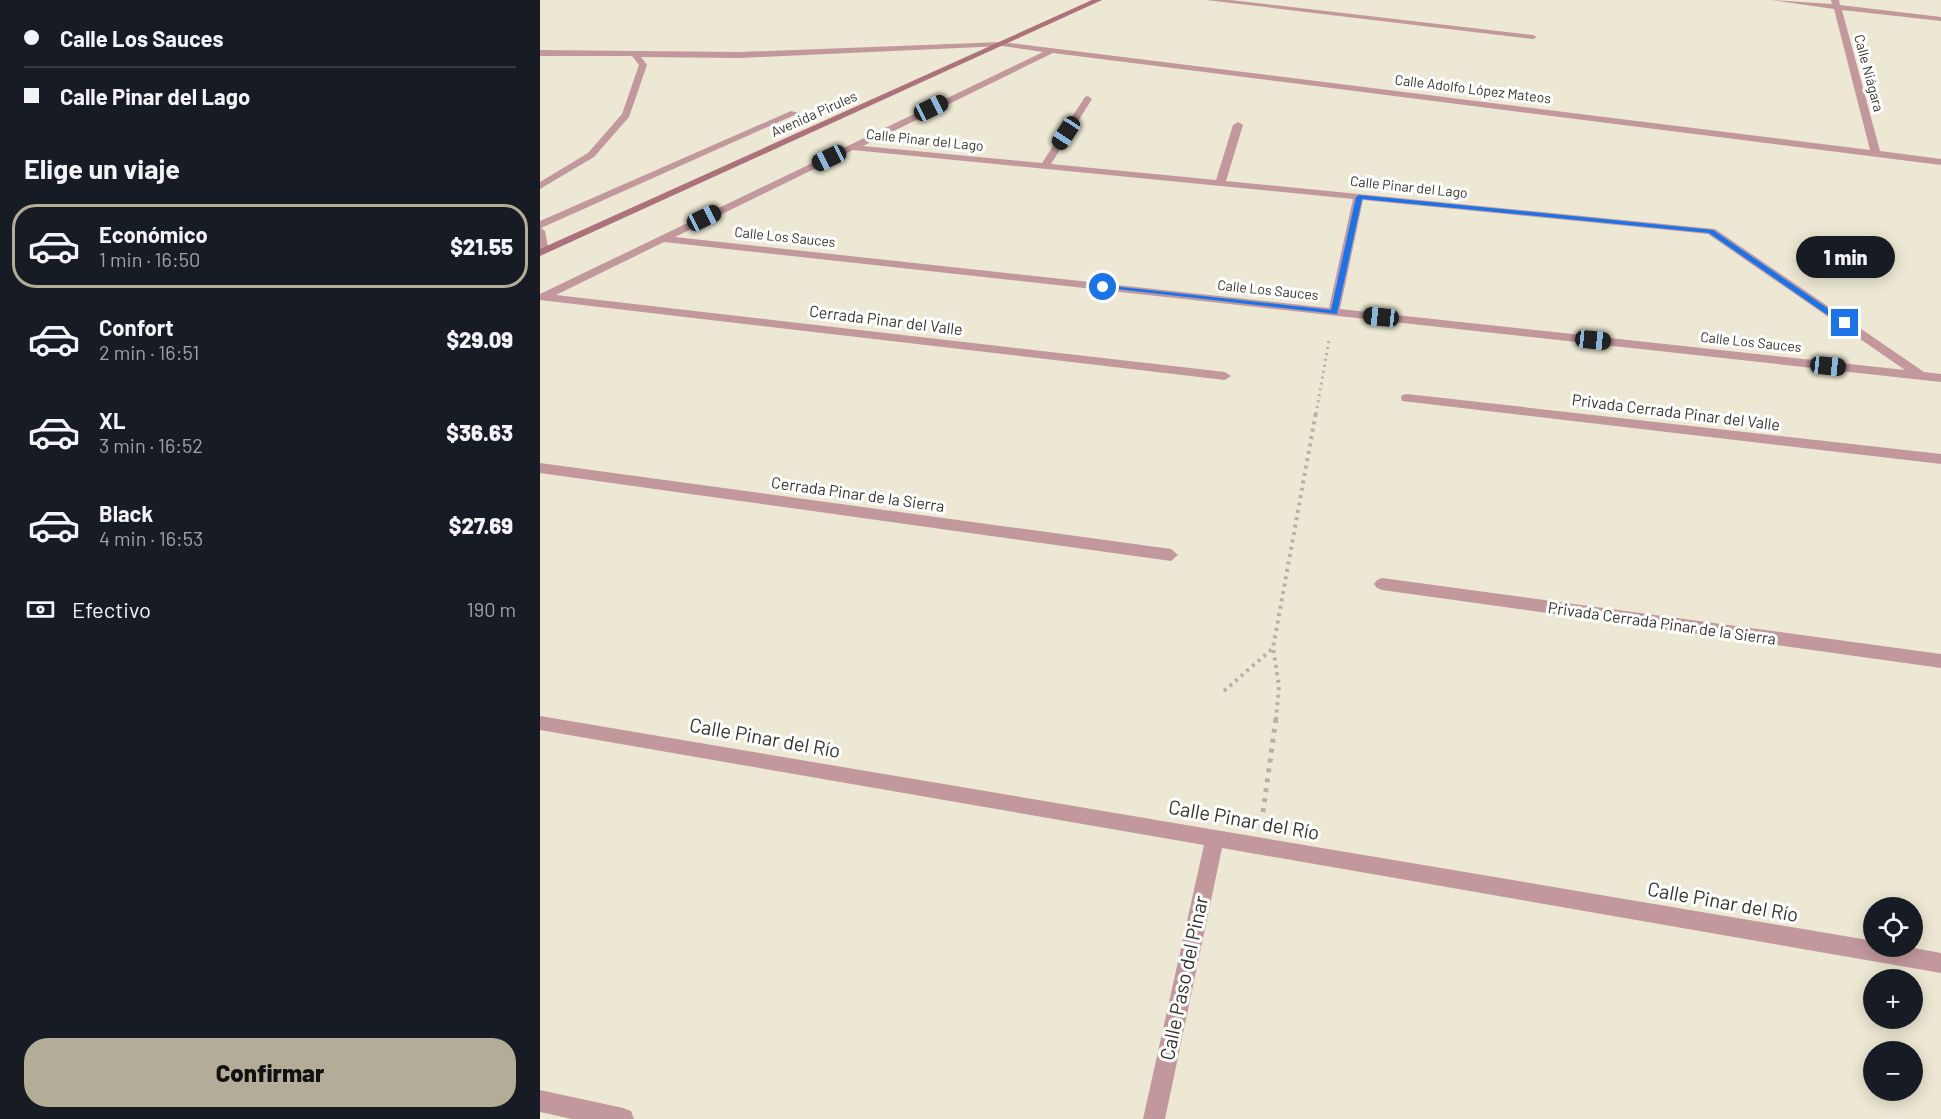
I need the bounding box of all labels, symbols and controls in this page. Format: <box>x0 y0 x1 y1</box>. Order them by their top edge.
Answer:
text: Calle Los Sauces <box>60 25 224 51</box>
street label: Calle Niágara <box>1851 32 1888 113</box>
street label: Calle Adolfo López Mateos <box>1394 70 1552 107</box>
text: Calle Pinar del Lago <box>60 83 250 109</box>
street label: Avenida Pirules <box>768 87 860 140</box>
car <box>911 92 951 124</box>
car <box>1049 113 1083 153</box>
street label: Calle Pinar del Lago <box>865 125 985 154</box>
car <box>809 142 849 174</box>
text: Elige un viaje <box>24 152 180 184</box>
street label: Calle Pinar del Lago <box>1349 172 1469 201</box>
car <box>684 202 724 234</box>
icon: car <box>27 219 81 273</box>
text: Económico <box>99 221 208 247</box>
street label: Calle Los Sauces <box>734 223 837 250</box>
text: $21.55 <box>450 233 513 259</box>
callout: 1 min <box>1796 236 1894 278</box>
text: 1 min <box>1824 245 1867 269</box>
text: 1 min · 16:50 <box>99 247 200 271</box>
route start <box>1089 273 1116 300</box>
street label: Calle Los Sauces <box>1217 276 1320 303</box>
street label: Cerrada Pinar del Valle <box>808 301 964 338</box>
car <box>1362 306 1400 328</box>
route end <box>1831 309 1858 336</box>
icon: car <box>27 312 81 366</box>
text: Confort <box>99 314 174 340</box>
text: $29.09 <box>446 326 513 352</box>
street label: Calle Los Sauces <box>1700 328 1803 355</box>
car <box>1574 329 1612 351</box>
text: 2 min · 16:51 <box>99 340 199 364</box>
car <box>1809 355 1847 377</box>
street label: Privada Cerrada Pinar del Valle <box>1571 389 1781 434</box>
icon: car <box>27 405 81 459</box>
text: XL <box>99 407 125 433</box>
text: $36.63 <box>446 419 513 445</box>
text: 3 min · 16:52 <box>99 433 203 457</box>
street label: Cerrada Pinar de la Sierra <box>770 472 946 515</box>
icon: car <box>27 498 81 552</box>
text: Black <box>99 500 153 526</box>
text: $27.69 <box>449 512 513 538</box>
text: 4 min · 16:53 <box>99 526 203 550</box>
icon: cash <box>24 593 57 626</box>
text: Efectivo <box>72 596 151 622</box>
text: 190 m <box>467 597 516 621</box>
street label: Privada Cerrada Pinar de la Sierra <box>1547 597 1777 648</box>
street label: Calle Pinar del Río <box>688 712 843 762</box>
street label: Calle Pinar del Río <box>1167 794 1322 844</box>
street label: Calle Pinar del Río <box>1646 876 1801 926</box>
street label: Calle Paso del Pinar <box>1154 893 1212 1062</box>
map controls <box>1863 897 1923 1101</box>
button: locate <box>1863 897 1923 957</box>
button: + <box>1863 969 1923 1029</box>
button: Confirmar <box>24 1038 516 1107</box>
button: − <box>1863 1041 1923 1101</box>

